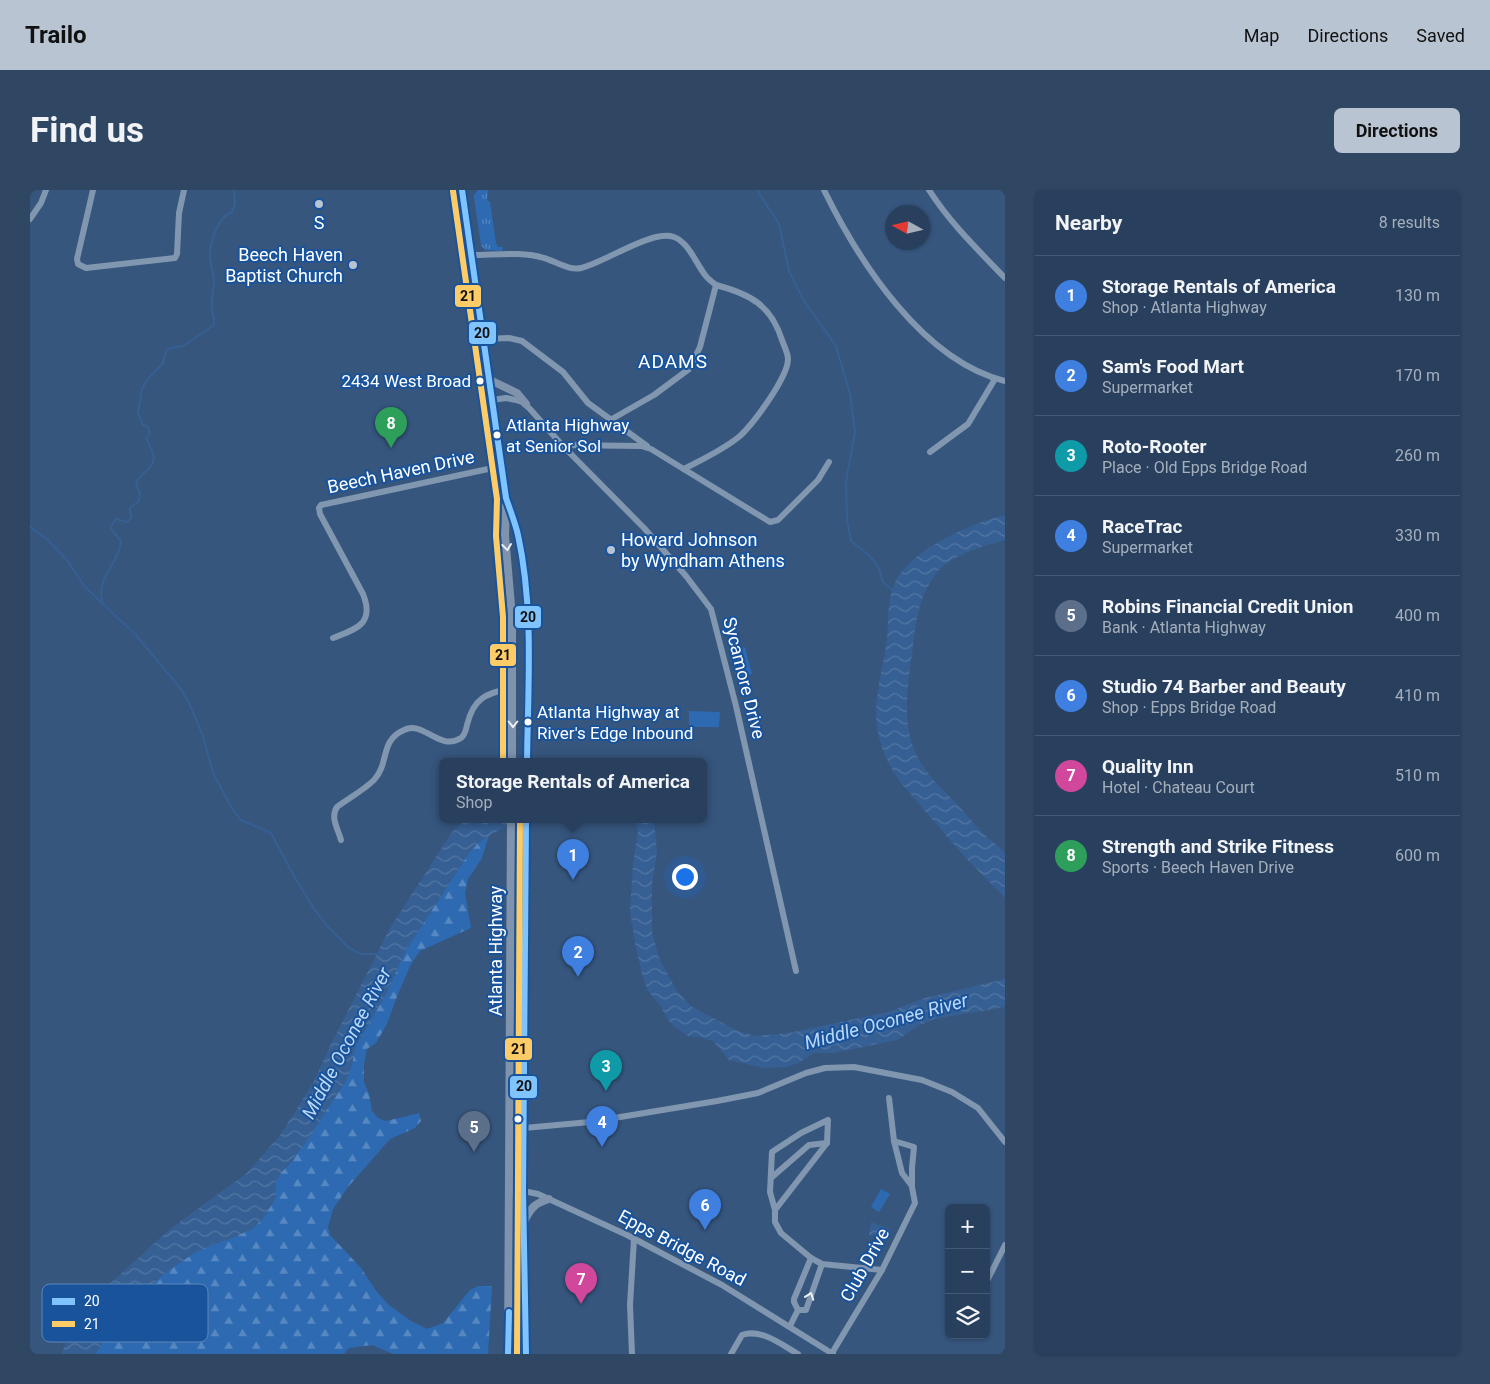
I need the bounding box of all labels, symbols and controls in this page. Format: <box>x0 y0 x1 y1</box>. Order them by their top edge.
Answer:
text: Trailo <box>25 21 87 49</box>
text: Map <box>1244 25 1279 46</box>
text: Directions <box>1307 25 1388 46</box>
text: Saved <box>1416 25 1465 46</box>
button: Directions <box>1334 108 1460 153</box>
text: Find us <box>30 110 144 151</box>
marker: S <box>313 198 325 210</box>
north arrow <box>885 205 930 250</box>
text: Nearby <box>1055 211 1122 235</box>
place label: S <box>314 212 325 233</box>
text: 8 results <box>1379 213 1440 232</box>
place label: Beech Haven Baptist Church <box>225 244 343 286</box>
marker: Beech Haven Baptist Church <box>347 259 359 271</box>
text: Storage Rentals of America <box>1102 275 1336 298</box>
line badge: 21 <box>454 284 482 308</box>
text: 1 <box>1066 286 1076 305</box>
text: 130 m <box>1395 286 1440 305</box>
text: 21 <box>460 288 476 304</box>
text: Shop · Atlanta Highway <box>1102 298 1267 317</box>
line badge: 20 <box>468 321 497 345</box>
text: 20 <box>474 325 490 341</box>
district label: ADAMS <box>638 350 708 373</box>
text: Sam's Food Mart <box>1102 355 1244 378</box>
text: 2 <box>1066 366 1076 385</box>
text: 170 m <box>1395 366 1440 385</box>
place label: 2434 West Broad <box>341 371 471 391</box>
marker: 2434 West Broad <box>475 376 485 386</box>
text: Supermarket <box>1102 378 1193 397</box>
pin: 8 <box>375 407 407 448</box>
place label: Atlanta Highway at Senior Sol <box>506 415 629 456</box>
marker: Atlanta Highway at Senior Sol <box>492 430 502 440</box>
text: Roto-Rooter <box>1102 435 1207 458</box>
street label: Beech Haven Drive <box>326 446 476 497</box>
text: 3 <box>1066 446 1076 465</box>
text: 260 m <box>1395 446 1440 465</box>
text: Place · Old Epps Bridge Road <box>1102 458 1307 477</box>
text: RaceTrac <box>1102 515 1182 538</box>
text: 4 <box>1066 526 1076 545</box>
text: 330 m <box>1395 526 1440 545</box>
place label: Howard Johnson by Wyndham Athens <box>621 529 785 571</box>
text: Supermarket <box>1102 538 1193 557</box>
one-way arrow <box>501 543 512 551</box>
marker: Howard Johnson by Wyndham Athens <box>605 544 617 556</box>
text: Robins Financial Credit Union <box>1102 595 1353 618</box>
line badge: 20 <box>514 605 542 629</box>
text: 5 <box>1066 606 1076 625</box>
text: 400 m <box>1395 606 1440 625</box>
text: 20 <box>520 609 536 625</box>
street label: Sycamore Drive <box>719 615 770 741</box>
text: Bank · Atlanta Highway <box>1102 618 1266 637</box>
line badge: 21 <box>489 643 517 667</box>
text: 21 <box>495 647 511 663</box>
text: Studio 74 Barber and Beauty <box>1102 675 1346 698</box>
text: 6 <box>1066 686 1076 705</box>
text: 410 m <box>1395 686 1440 705</box>
text: Shop · Epps Bridge Road <box>1102 698 1276 717</box>
place label: Atlanta Highway at River's Edge Inbound <box>537 702 693 743</box>
marker: Atlanta Highway at River's Edge Inbound <box>523 717 533 727</box>
one-way arrow <box>508 720 518 728</box>
text: Quality Inn <box>1102 755 1194 778</box>
popup <box>439 758 707 823</box>
text: 7 <box>1066 766 1076 785</box>
text: 510 m <box>1395 766 1440 785</box>
text: Storage Rentals of America <box>456 770 690 793</box>
text: Hotel · Chateau Court <box>1102 778 1255 797</box>
text: Shop <box>456 793 492 812</box>
text: Strength and Strike Fitness <box>1102 835 1334 858</box>
pin: 1 <box>557 839 589 880</box>
text: 8 <box>1066 846 1076 865</box>
text: 600 m <box>1395 846 1440 865</box>
text: Sports · Beech Haven Drive <box>1102 858 1294 877</box>
your location <box>672 864 698 890</box>
street label: Atlanta Highway <box>485 885 506 1016</box>
pin: 2 <box>562 936 594 977</box>
water label: Middle Oconee River <box>297 963 396 1123</box>
water label: Middle Oconee River <box>802 988 971 1054</box>
line badge: 21 <box>504 1037 533 1061</box>
text: 21 <box>511 1041 527 1057</box>
pin: 3 <box>590 1050 622 1091</box>
line badge: 20 <box>509 1075 538 1099</box>
text: 20 <box>516 1078 532 1094</box>
pin: 4 <box>586 1106 618 1147</box>
pin: 5 <box>458 1111 490 1152</box>
unlabelled marker <box>513 1114 523 1124</box>
pin: 6 <box>689 1189 721 1230</box>
map controls <box>945 1204 990 1339</box>
button: + <box>945 1204 990 1249</box>
street label: Epps Bridge Road <box>615 1205 750 1290</box>
street label: Club Drive <box>836 1224 893 1305</box>
button: − <box>945 1249 990 1294</box>
pin: 7 <box>565 1263 597 1304</box>
legend <box>42 1284 208 1342</box>
text: 20 <box>84 1293 100 1309</box>
one-way arrow <box>804 1293 814 1301</box>
button: layers <box>945 1294 990 1339</box>
text: 21 <box>84 1316 100 1332</box>

